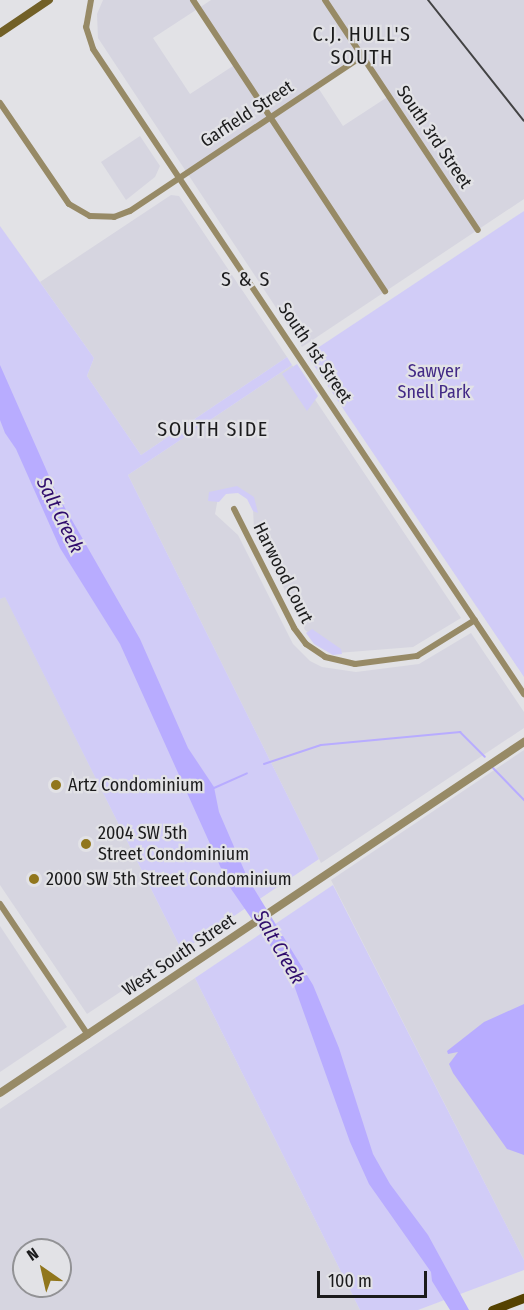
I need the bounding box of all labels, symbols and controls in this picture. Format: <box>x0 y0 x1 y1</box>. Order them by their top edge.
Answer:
district label: C.J. HULL'S SOUTH <box>313 22 411 69</box>
street label: Garfield Street <box>196 76 298 152</box>
street label: South 3rd Street <box>392 81 476 193</box>
district label: S & S <box>221 267 271 291</box>
street label: South 1st Street <box>273 299 357 407</box>
park label: Sawyer Snell Park <box>397 361 471 404</box>
district label: SOUTH SIDE <box>157 417 269 441</box>
water label: Salt Creek <box>31 473 89 557</box>
street label: Harwood Court <box>248 519 318 627</box>
place label: Artz Condominium <box>68 774 203 796</box>
marker: Artz Condominium <box>49 778 63 792</box>
place label: 2004 SW 5th Street Condominium <box>98 823 249 866</box>
marker: 2004 SW 5th Street Condominium <box>79 837 93 851</box>
place label: 2000 SW 5th Street Condominium <box>46 868 292 890</box>
marker: 2000 SW 5th Street Condominium <box>27 872 41 886</box>
water label: Salt Creek <box>248 906 310 988</box>
street label: West South Street <box>118 909 240 1001</box>
north arrow <box>12 1238 72 1298</box>
text: N <box>23 1244 42 1265</box>
scale bar <box>320 1259 430 1297</box>
text: 100 m <box>328 1270 372 1292</box>

